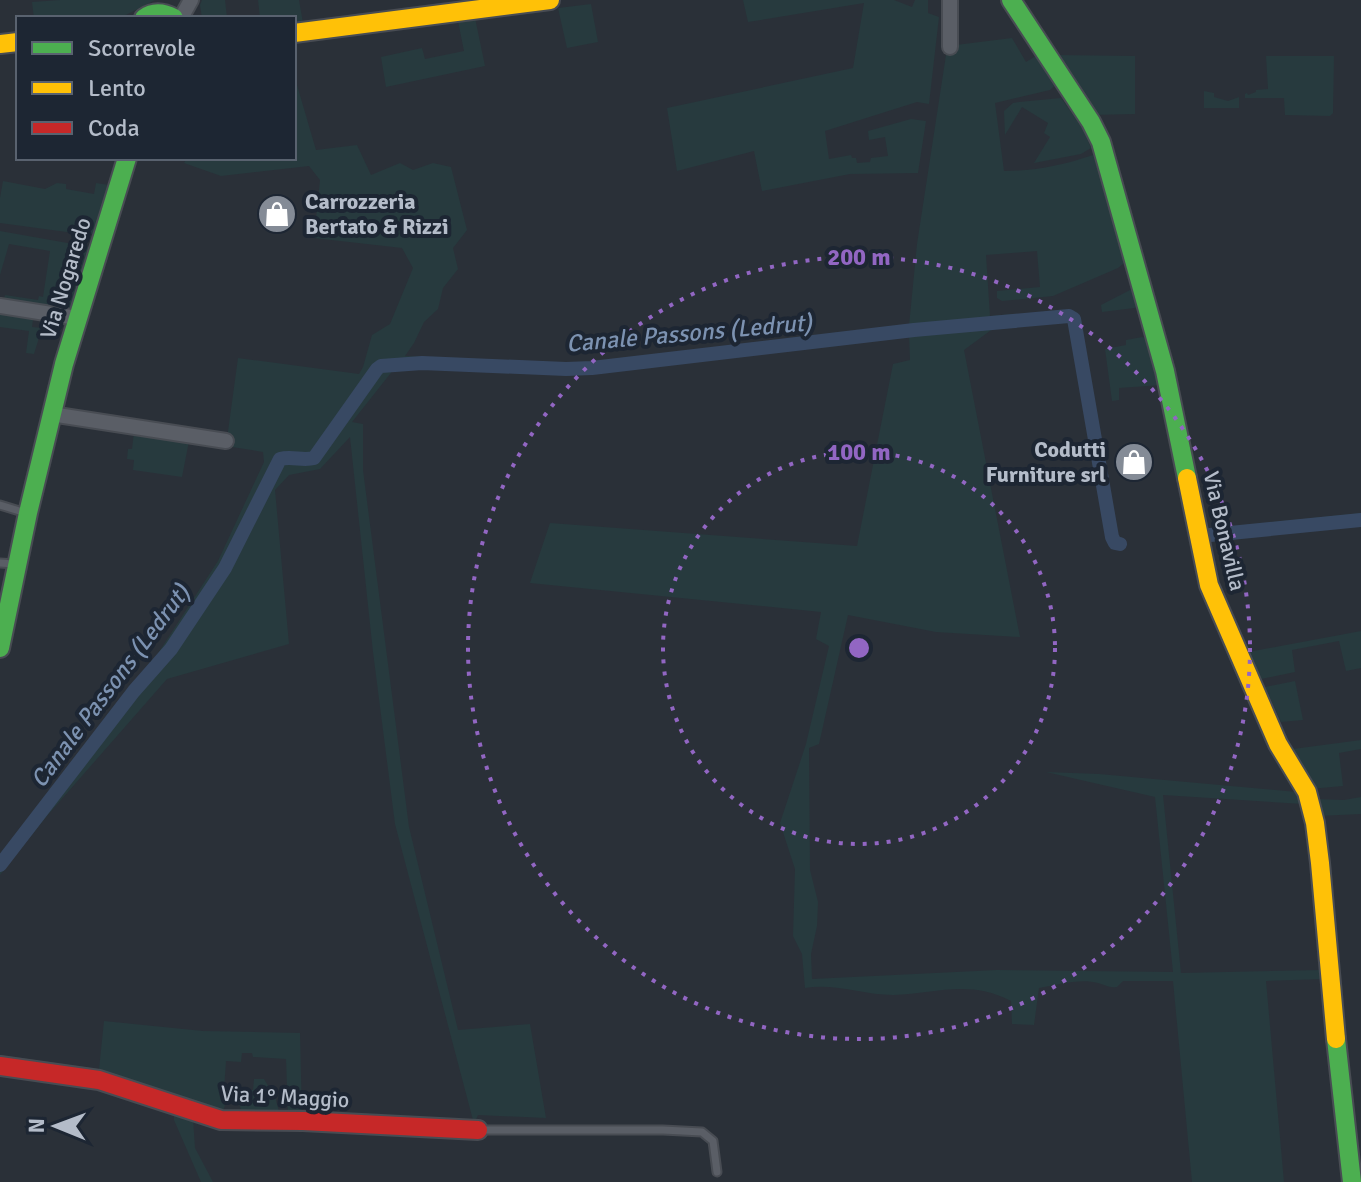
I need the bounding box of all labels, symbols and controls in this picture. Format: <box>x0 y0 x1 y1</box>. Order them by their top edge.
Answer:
legend <box>16 16 296 160</box>
text: Scorrevole <box>88 33 196 63</box>
text: Lento <box>88 73 146 103</box>
text: Coda <box>88 113 140 143</box>
place label: Carrozzeria Bertato & Rizzi <box>305 188 448 240</box>
shop icon: Carrozzeria Bertato & Rizzi <box>256 193 298 235</box>
street label: Via Nogaredo <box>34 214 97 342</box>
text: 200 m <box>827 242 891 272</box>
water label: Canale Passons (Ledrut) <box>565 307 814 359</box>
place label: Codutti Furniture srl <box>986 436 1106 488</box>
text: 100 m <box>827 437 891 467</box>
shop icon: Codutti Furniture srl <box>1113 441 1155 483</box>
street label: Via Bonavilla <box>1198 469 1251 593</box>
water label: Canale Passons (Ledrut) <box>24 578 197 793</box>
centre of rings <box>845 634 873 662</box>
street label: Via 1° Maggio <box>220 1080 350 1113</box>
north arrow <box>16 1086 96 1166</box>
text: N <box>23 1118 50 1134</box>

